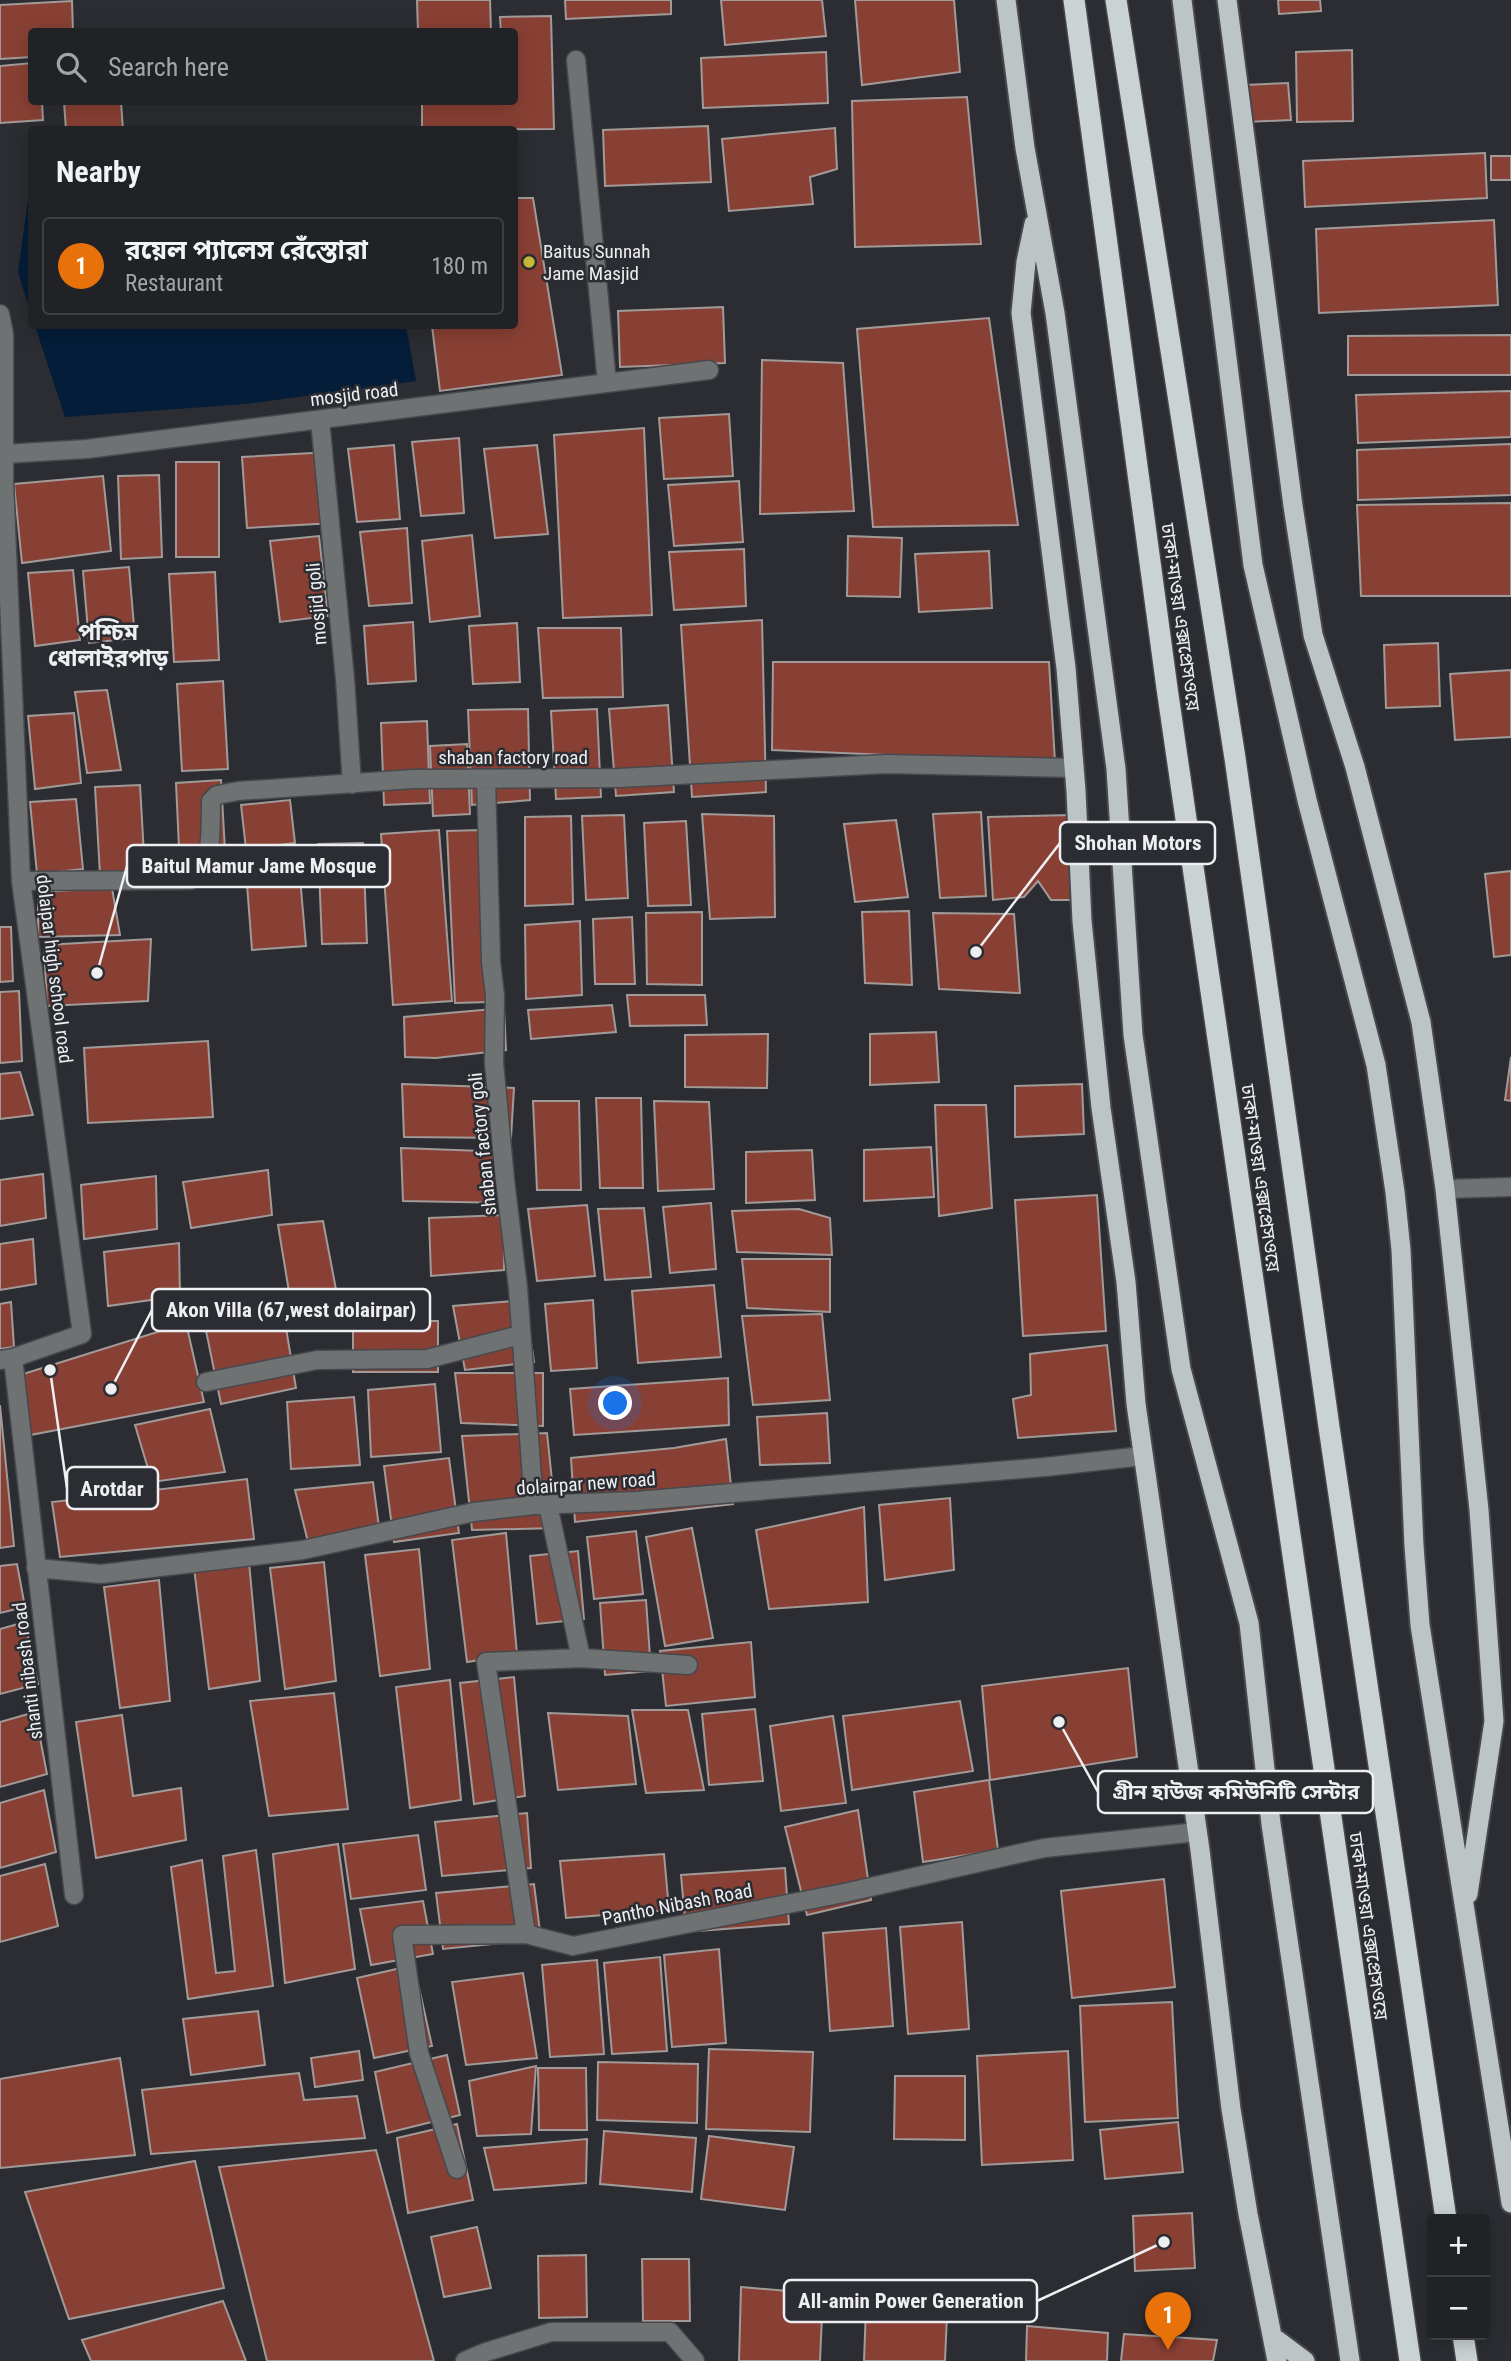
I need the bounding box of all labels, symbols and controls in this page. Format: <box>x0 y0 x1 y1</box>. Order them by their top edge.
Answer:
search box <box>28 28 518 105</box>
icon: search <box>52 48 90 86</box>
text: Search here <box>108 52 229 82</box>
text: Nearby <box>56 154 141 189</box>
text: রয়েল প্যালেস রেঁস্তোরা <box>125 235 368 265</box>
place label: Baitus Sunnah Jame Masjid <box>543 240 650 285</box>
text: 1 <box>75 253 87 280</box>
text: 180 m <box>431 253 488 280</box>
marker: Baitus Sunnah Jame Masjid <box>521 254 537 270</box>
text: Restaurant <box>125 270 223 297</box>
street label: mosjid road <box>309 378 399 411</box>
street label: ঢাকা-মাওয়া এক্সপ্রেসওয়ে <box>1156 521 1205 714</box>
street label: mosjid goli <box>301 562 332 646</box>
district label: পশ্চিম ধোলাইরপাড় <box>48 618 169 672</box>
street label: shaban factory road <box>438 746 588 769</box>
callout: Shohan Motors <box>1060 822 1215 864</box>
text: Shohan Motors <box>1075 831 1201 855</box>
callout: Baitul Mamur Jame Mosque <box>127 845 390 887</box>
text: Baitul Mamur Jame Mosque <box>142 854 376 878</box>
street label: dolaipar high school road <box>32 873 77 1065</box>
street label: shaban factory goli <box>464 1071 501 1217</box>
street label: ঢাকা-মাওয়া এক্সপ্রেসওয়ে <box>1236 1082 1285 1275</box>
callout: Akon Villa (67,west dolairpar) <box>152 1289 430 1331</box>
text: Akon Villa (67,west dolairpar) <box>166 1298 416 1322</box>
your location <box>598 1386 632 1420</box>
callout: Arotdar <box>67 1467 158 1509</box>
street label: dolairpar new road <box>516 1467 657 1500</box>
text: Arotdar <box>80 1477 144 1501</box>
street label: shanti nibash road <box>8 1601 47 1741</box>
callout: গ্রীন হাউজ কমিউনিটি সেন্টার <box>1098 1771 1373 1813</box>
text: গ্রীন হাউজ কমিউনিটি সেন্টার <box>1113 1780 1360 1804</box>
street label: ঢাকা-মাওয়া এক্সপ্রেসওয়ে <box>1344 1830 1393 2023</box>
street label: Pantho Nibash Road <box>600 1879 754 1930</box>
map controls <box>1427 2214 1490 2340</box>
button: + <box>1427 2214 1490 2277</box>
button: − <box>1427 2277 1490 2340</box>
callout: All-amin Power Generation <box>784 2280 1037 2322</box>
text: All-amin Power Generation <box>798 2289 1024 2313</box>
pin: 1 <box>1145 2292 1191 2350</box>

